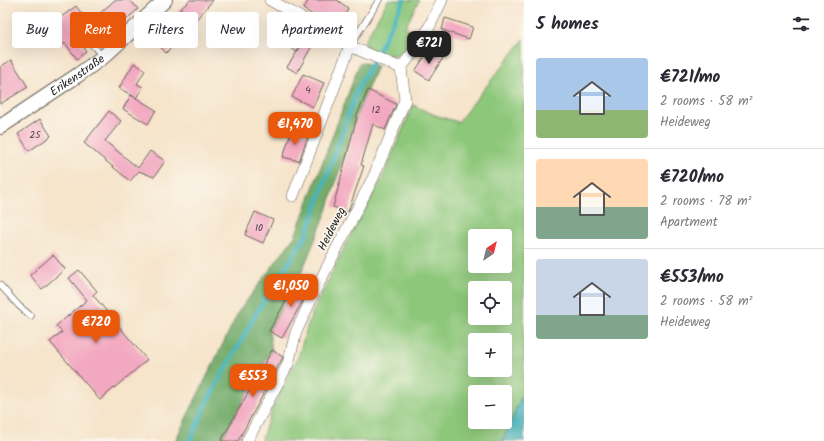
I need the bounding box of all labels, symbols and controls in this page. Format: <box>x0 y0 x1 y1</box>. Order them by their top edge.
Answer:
text: 5 homes <box>536 11 599 38</box>
chip: Buy <box>12 12 62 48</box>
chip: Rent <box>70 12 126 48</box>
chip: Filters <box>134 12 198 48</box>
chip: New <box>206 12 259 48</box>
chip: Apartment <box>267 12 357 48</box>
icon: filters <box>790 13 812 35</box>
pin: €721 <box>405 31 453 65</box>
text: €721 <box>416 33 442 54</box>
street label: Erikenstraße <box>46 49 109 101</box>
text: €721/mo <box>660 64 720 91</box>
icon: home <box>568 74 616 122</box>
house number: 4 <box>305 82 311 98</box>
text: 2 rooms · 58 m² <box>660 91 753 112</box>
house number: 12 <box>372 102 381 118</box>
pin: €1,470 <box>262 112 328 146</box>
text: Heideweg <box>660 112 711 133</box>
text: €1,470 <box>277 114 313 135</box>
house number: 25 <box>29 127 41 143</box>
text: €720/mo <box>660 164 724 191</box>
icon: home <box>568 175 616 223</box>
text: 2 rooms · 78 m² <box>660 191 752 212</box>
street label: Heideweg <box>313 204 351 254</box>
text: Apartment <box>660 212 718 233</box>
house number: 10 <box>255 220 263 236</box>
north arrow <box>468 229 512 273</box>
map controls <box>468 229 512 429</box>
text: €553/mo <box>660 264 724 291</box>
pin: €1,050 <box>258 274 324 308</box>
icon: home <box>568 275 616 323</box>
text: €1,050 <box>273 276 309 297</box>
button: locate <box>468 281 512 325</box>
text: 2 rooms · 58 m² <box>660 291 753 312</box>
pin: €720 <box>72 310 120 344</box>
text: €720 <box>82 312 110 333</box>
text: Heideweg <box>660 312 711 333</box>
button: + <box>468 333 512 377</box>
pin: €553 <box>229 364 277 398</box>
text: €553 <box>239 366 267 387</box>
button: − <box>468 385 512 429</box>

